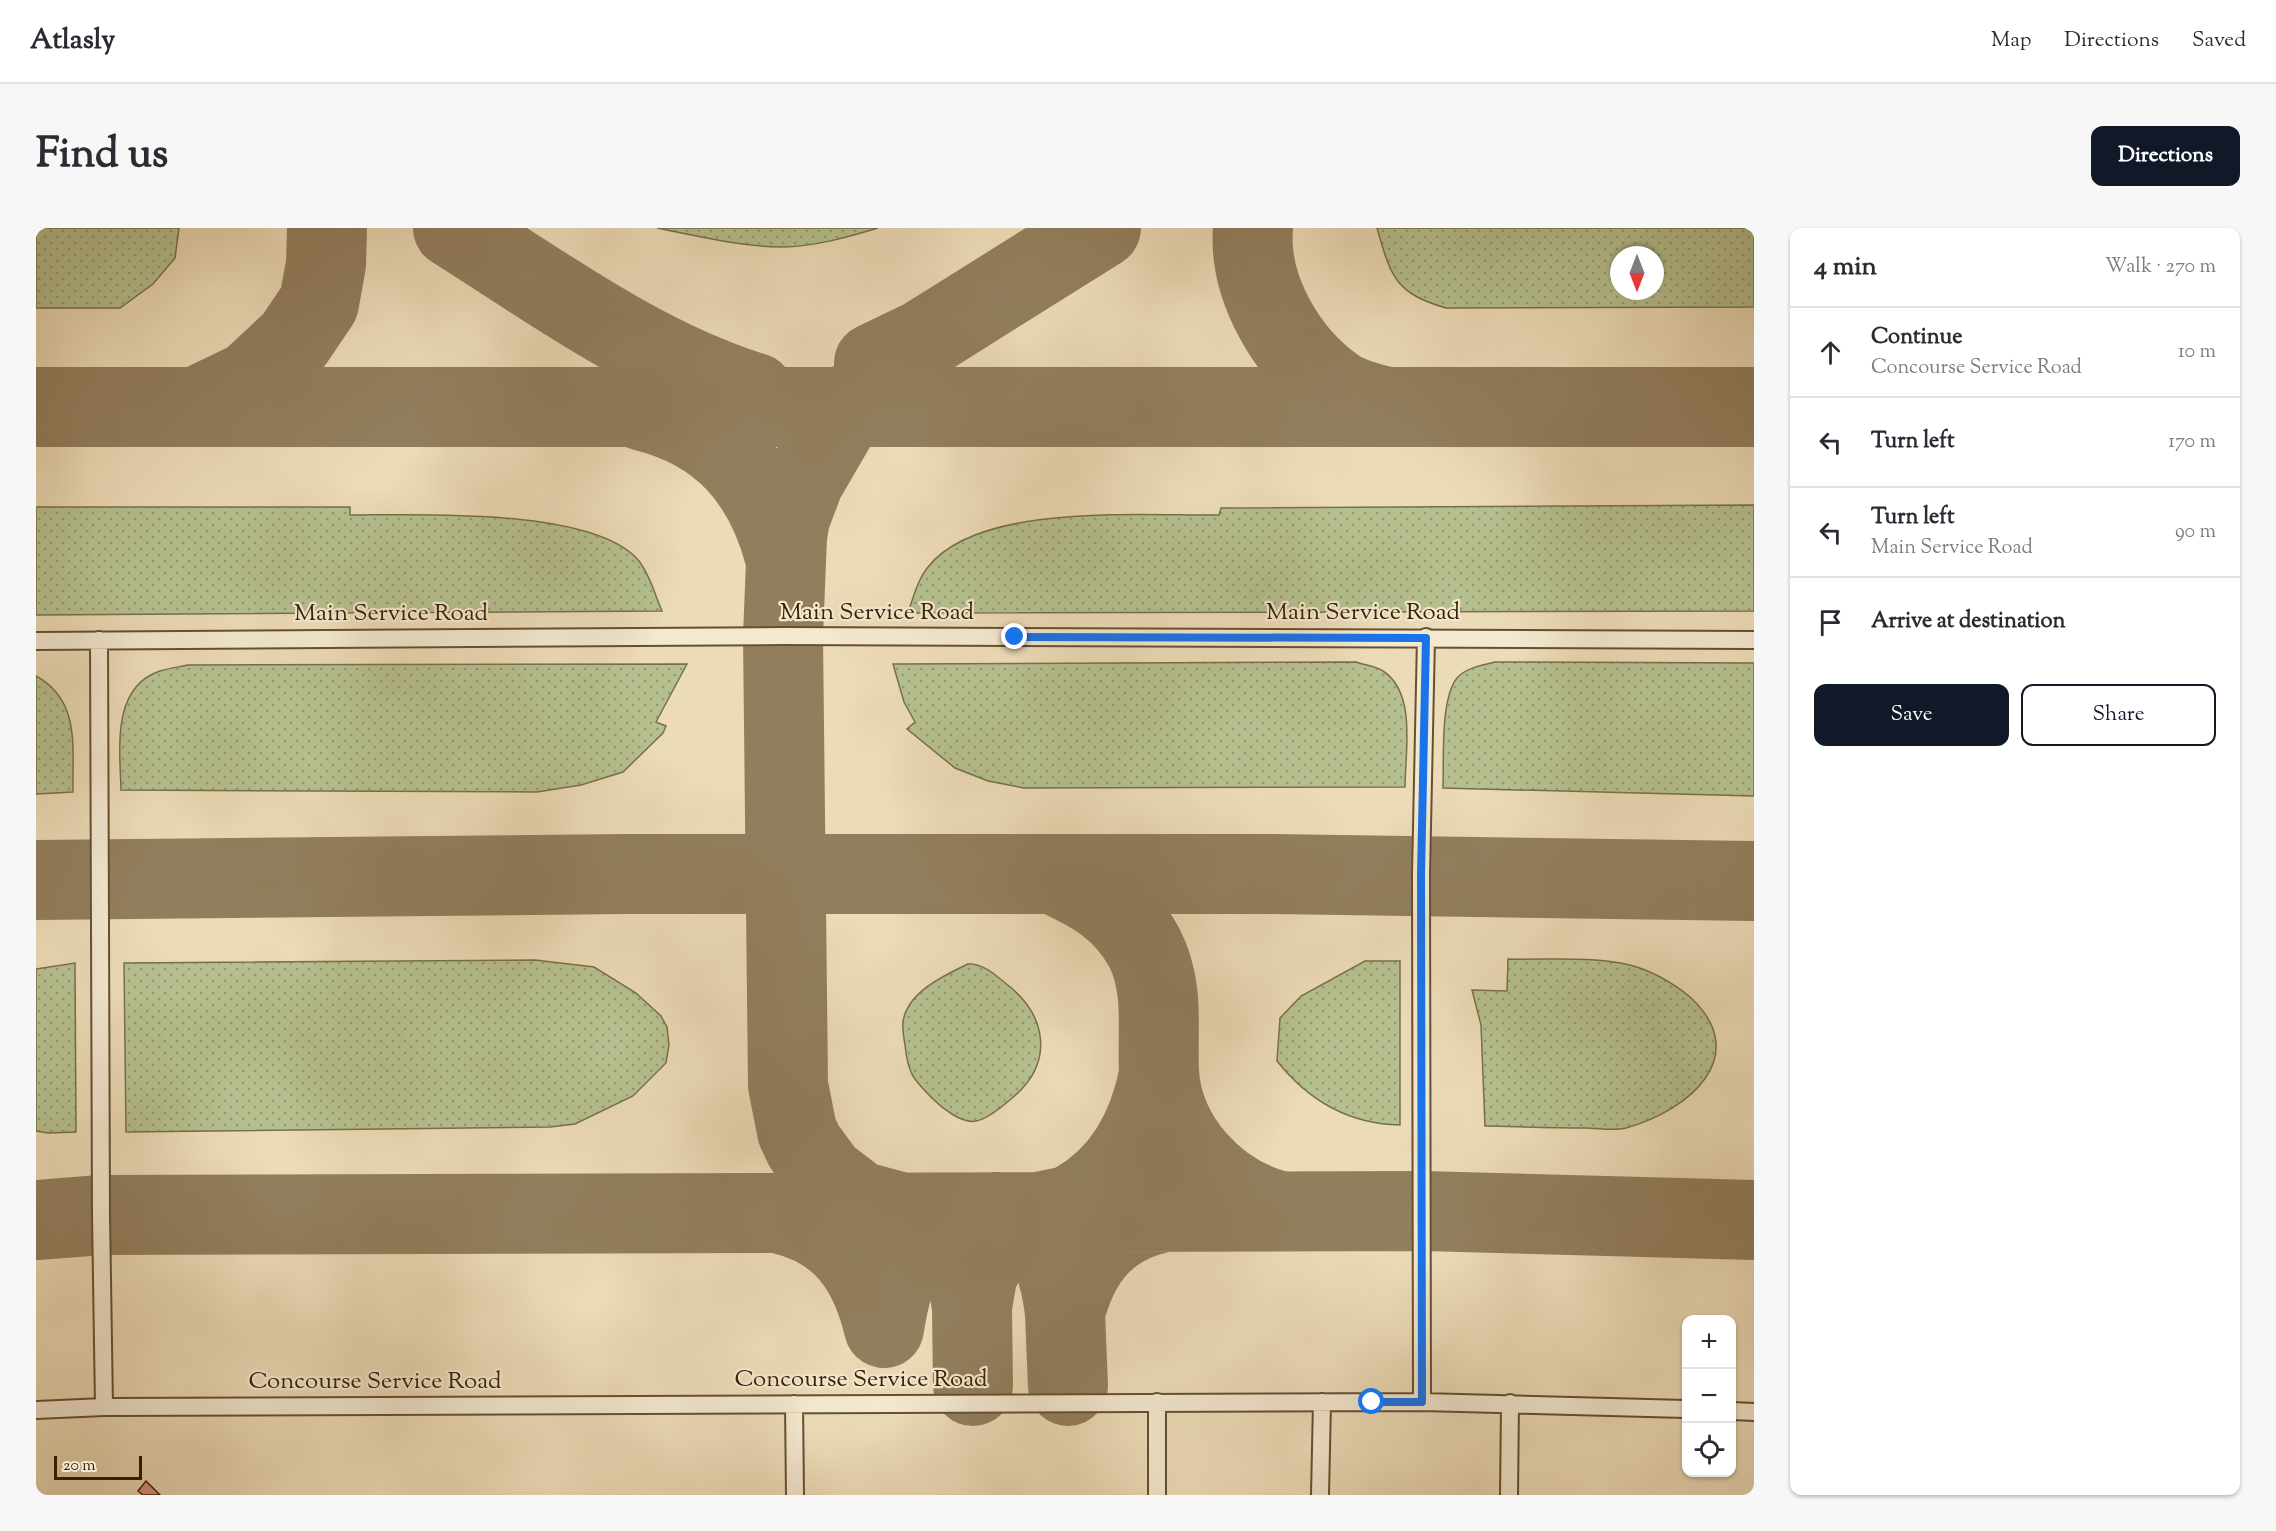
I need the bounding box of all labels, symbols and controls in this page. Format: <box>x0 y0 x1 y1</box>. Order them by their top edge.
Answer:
text: Atlasly <box>30 21 115 61</box>
text: Map <box>1991 26 2031 56</box>
text: Directions <box>2064 26 2159 56</box>
text: Saved <box>2192 26 2246 56</box>
text: Find us <box>36 126 168 186</box>
button: Directions <box>2091 126 2240 186</box>
north arrow <box>1610 246 1664 300</box>
text: 4 min <box>1814 249 1877 286</box>
text: Walk · 270 m <box>2105 253 2216 282</box>
text: Continue <box>1871 322 1962 354</box>
icon: ahead <box>1814 336 1847 369</box>
text: 10 m <box>2178 338 2216 367</box>
text: Concourse Service Road <box>1871 354 2082 383</box>
icon: left <box>1814 426 1847 459</box>
text: Turn left <box>1871 426 1954 458</box>
text: 170 m <box>2168 428 2216 457</box>
text: Turn left <box>1871 502 1954 534</box>
icon: left <box>1814 516 1847 549</box>
text: 90 m <box>2175 518 2216 547</box>
text: Main Service Road <box>1871 534 2033 563</box>
street label: Main Service Road <box>780 596 974 630</box>
street label: Main Service Road <box>1266 596 1460 630</box>
street label: Main Service Road <box>294 597 488 631</box>
icon: arrive <box>1814 606 1847 639</box>
text: Arrive at destination <box>1871 606 2066 638</box>
route end <box>1001 623 1027 649</box>
button: Save <box>1814 684 2009 746</box>
button: Share <box>2021 684 2216 746</box>
map controls <box>1682 1315 1736 1477</box>
button: + <box>1682 1315 1736 1369</box>
street label: Concourse Service Road <box>734 1363 988 1397</box>
street label: Concourse Service Road <box>248 1365 502 1399</box>
button: − <box>1682 1369 1736 1423</box>
route start <box>1358 1388 1384 1414</box>
button: locate <box>1682 1423 1736 1477</box>
scale bar <box>54 1453 142 1480</box>
text: 20 m <box>63 1455 96 1478</box>

